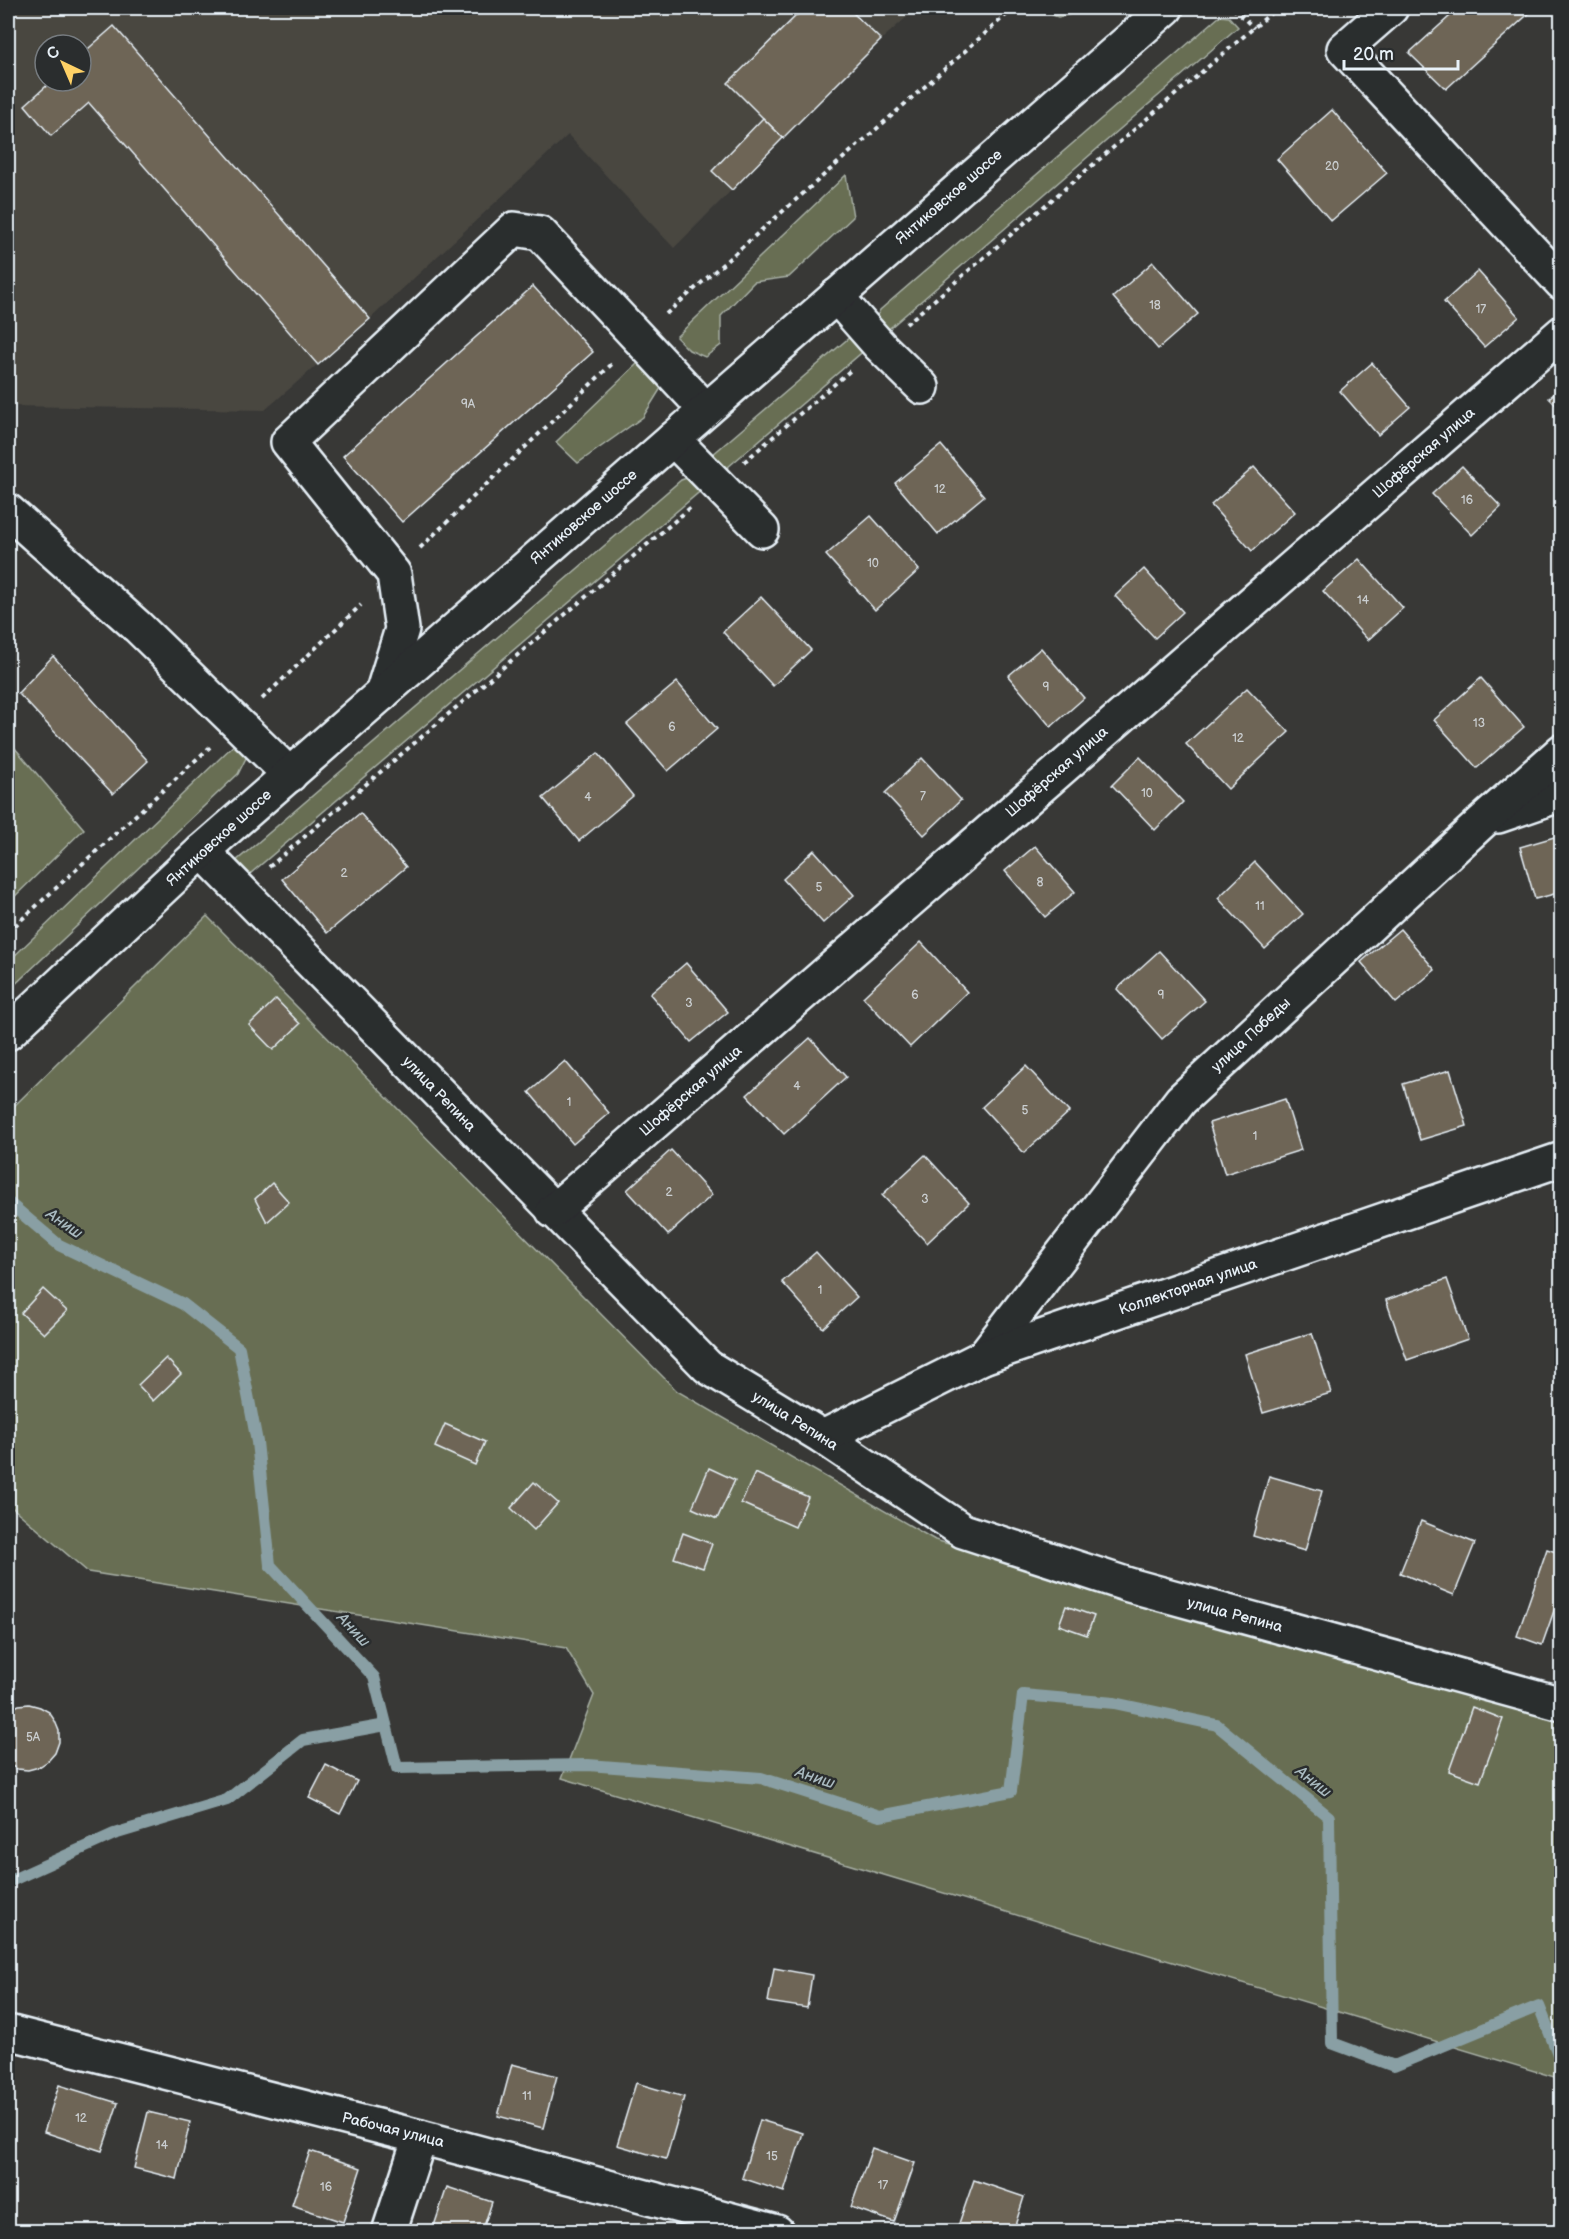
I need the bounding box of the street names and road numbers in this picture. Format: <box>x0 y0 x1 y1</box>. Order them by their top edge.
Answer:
street label: Янтиковское шоссе <box>892 145 1006 249</box>
street label: Шофёрская улица <box>1369 403 1479 503</box>
street label: Янтиковское шоссе <box>527 465 641 569</box>
street label: Шофёрская улица <box>1002 722 1112 822</box>
street label: Янтиковское шоссе <box>162 786 276 890</box>
street label: улица Победы <box>1208 994 1294 1076</box>
street label: Шофёрская улица <box>636 1041 746 1141</box>
street label: улица Репина <box>398 1052 480 1136</box>
street label: Коллекторная улица <box>1116 1254 1260 1320</box>
street label: улица Репина <box>748 1387 842 1455</box>
street label: улица Репина <box>1185 1593 1285 1637</box>
street label: Рабочая улица <box>340 2108 446 2152</box>

